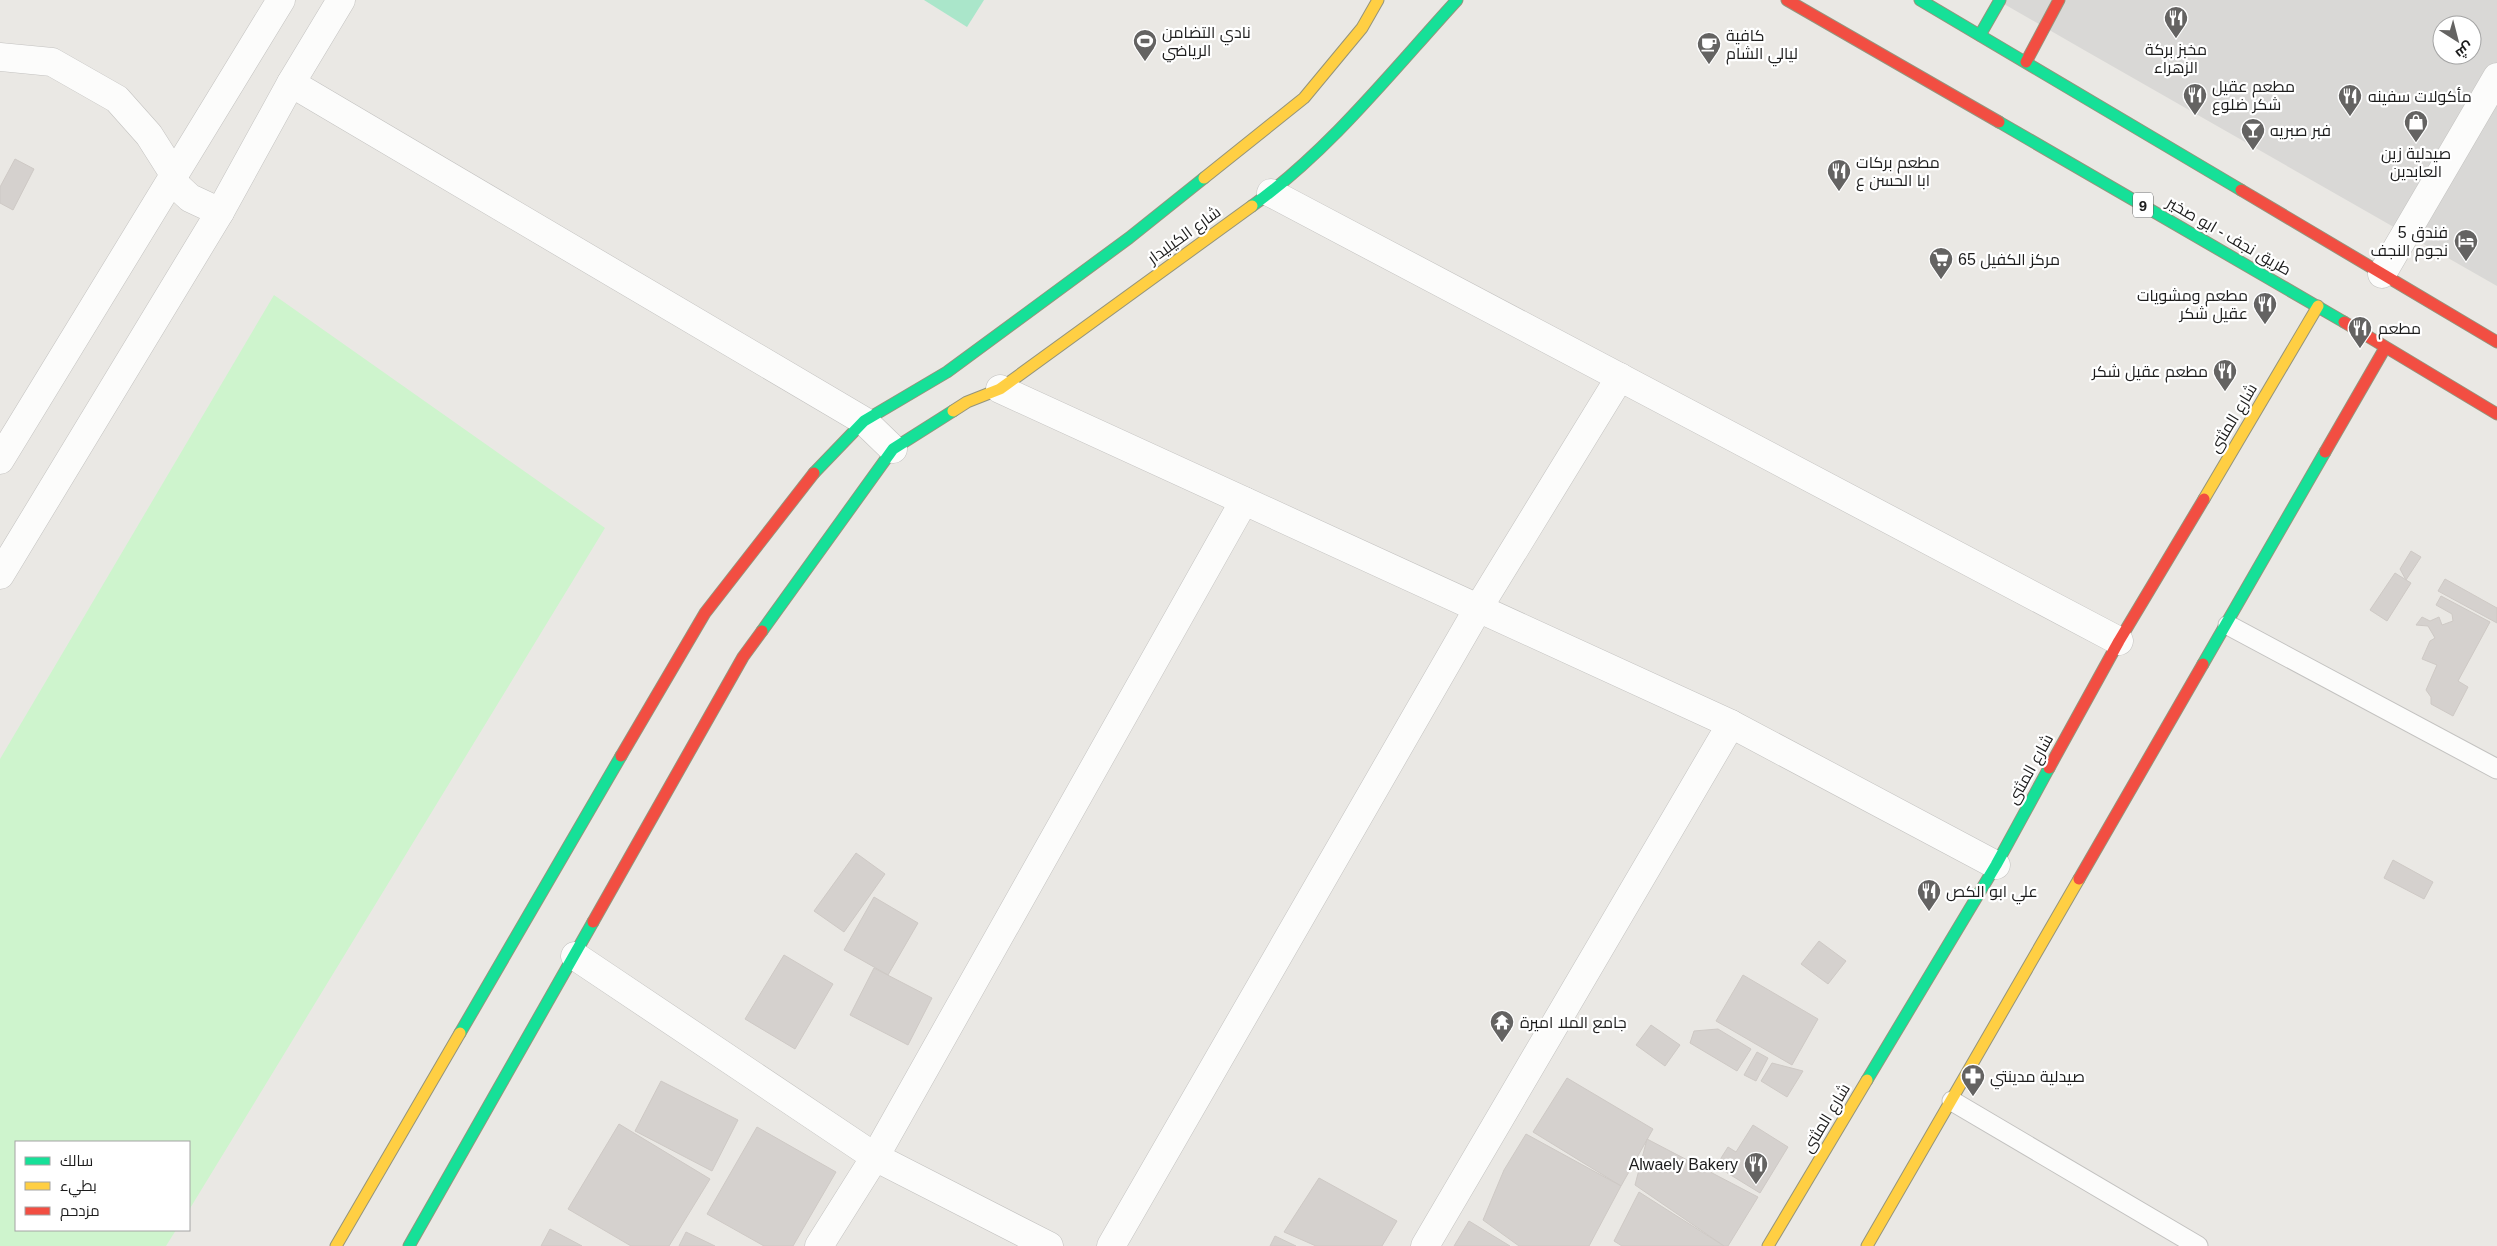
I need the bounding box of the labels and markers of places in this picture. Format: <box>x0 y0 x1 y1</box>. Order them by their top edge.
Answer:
restaurant icon: مخبز بركة الزهراء <box>2163 5 2189 39</box>
place label: نادي التضامن الرياضي <box>1162 24 1251 63</box>
place label: كافية ليالي الشام <box>1726 27 1798 67</box>
sports icon: نادي التضامن الرياضي <box>1132 28 1158 62</box>
cafe icon: كافية ليالي الشام <box>1696 31 1722 65</box>
place label: مخبز بركة الزهراء <box>2145 41 2207 77</box>
place label: مطعم عقيل شكر ضلوع <box>2212 78 2295 116</box>
restaurant icon: مطعم عقيل شكر ضلوع <box>2182 82 2208 116</box>
restaurant icon: مأكولات سفينه <box>2337 83 2363 117</box>
place label: مأكولات سفينه <box>2368 87 2472 106</box>
shop icon: صيدلية زين العابدين <box>2403 109 2429 143</box>
bar icon: فبر صبريه <box>2240 117 2266 151</box>
place label: فبر صبريه <box>2270 122 2331 140</box>
place label: صيدلية زين العابدين <box>2381 145 2451 182</box>
place label: مطعم بركات ابا الحسن ع <box>1856 154 1940 192</box>
restaurant icon: مطعم بركات ابا الحسن ع <box>1826 158 1852 192</box>
place label: فندق 5 نجوم النجف <box>2370 224 2448 262</box>
hotel icon: فندق 5 نجوم النجف <box>2453 228 2479 262</box>
supermarket icon: مركز الكفيل 65 <box>1928 246 1954 280</box>
place label: مركز الكفيل 65 <box>1958 251 2060 270</box>
place label: مطعم ومشويات عقيل شكر <box>2137 287 2248 324</box>
restaurant icon: مطعم ومشويات عقيل شكر <box>2252 291 2278 325</box>
restaurant icon: مطعم <box>2347 315 2373 349</box>
place label: مطعم <box>2378 320 2421 340</box>
restaurant icon: مطعم عقيل شكر <box>2212 358 2238 392</box>
place label: مطعم عقيل شكر <box>2091 363 2208 383</box>
restaurant icon: علي ابو الكص <box>1916 878 1942 912</box>
place label: علي ابو الكص <box>1946 883 2038 905</box>
temple icon: جامع الملا اميرة <box>1489 1009 1515 1043</box>
place label: جامع الملا اميرة <box>1520 1014 1627 1034</box>
pharmacy icon: صيدلية مدينتي <box>1960 1063 1986 1097</box>
place label: صيدلية مدينتي <box>1990 1068 2085 1090</box>
restaurant icon: Alwaely Bakery <box>1743 1151 1769 1185</box>
place label: Alwaely Bakery <box>1629 1156 1738 1173</box>

